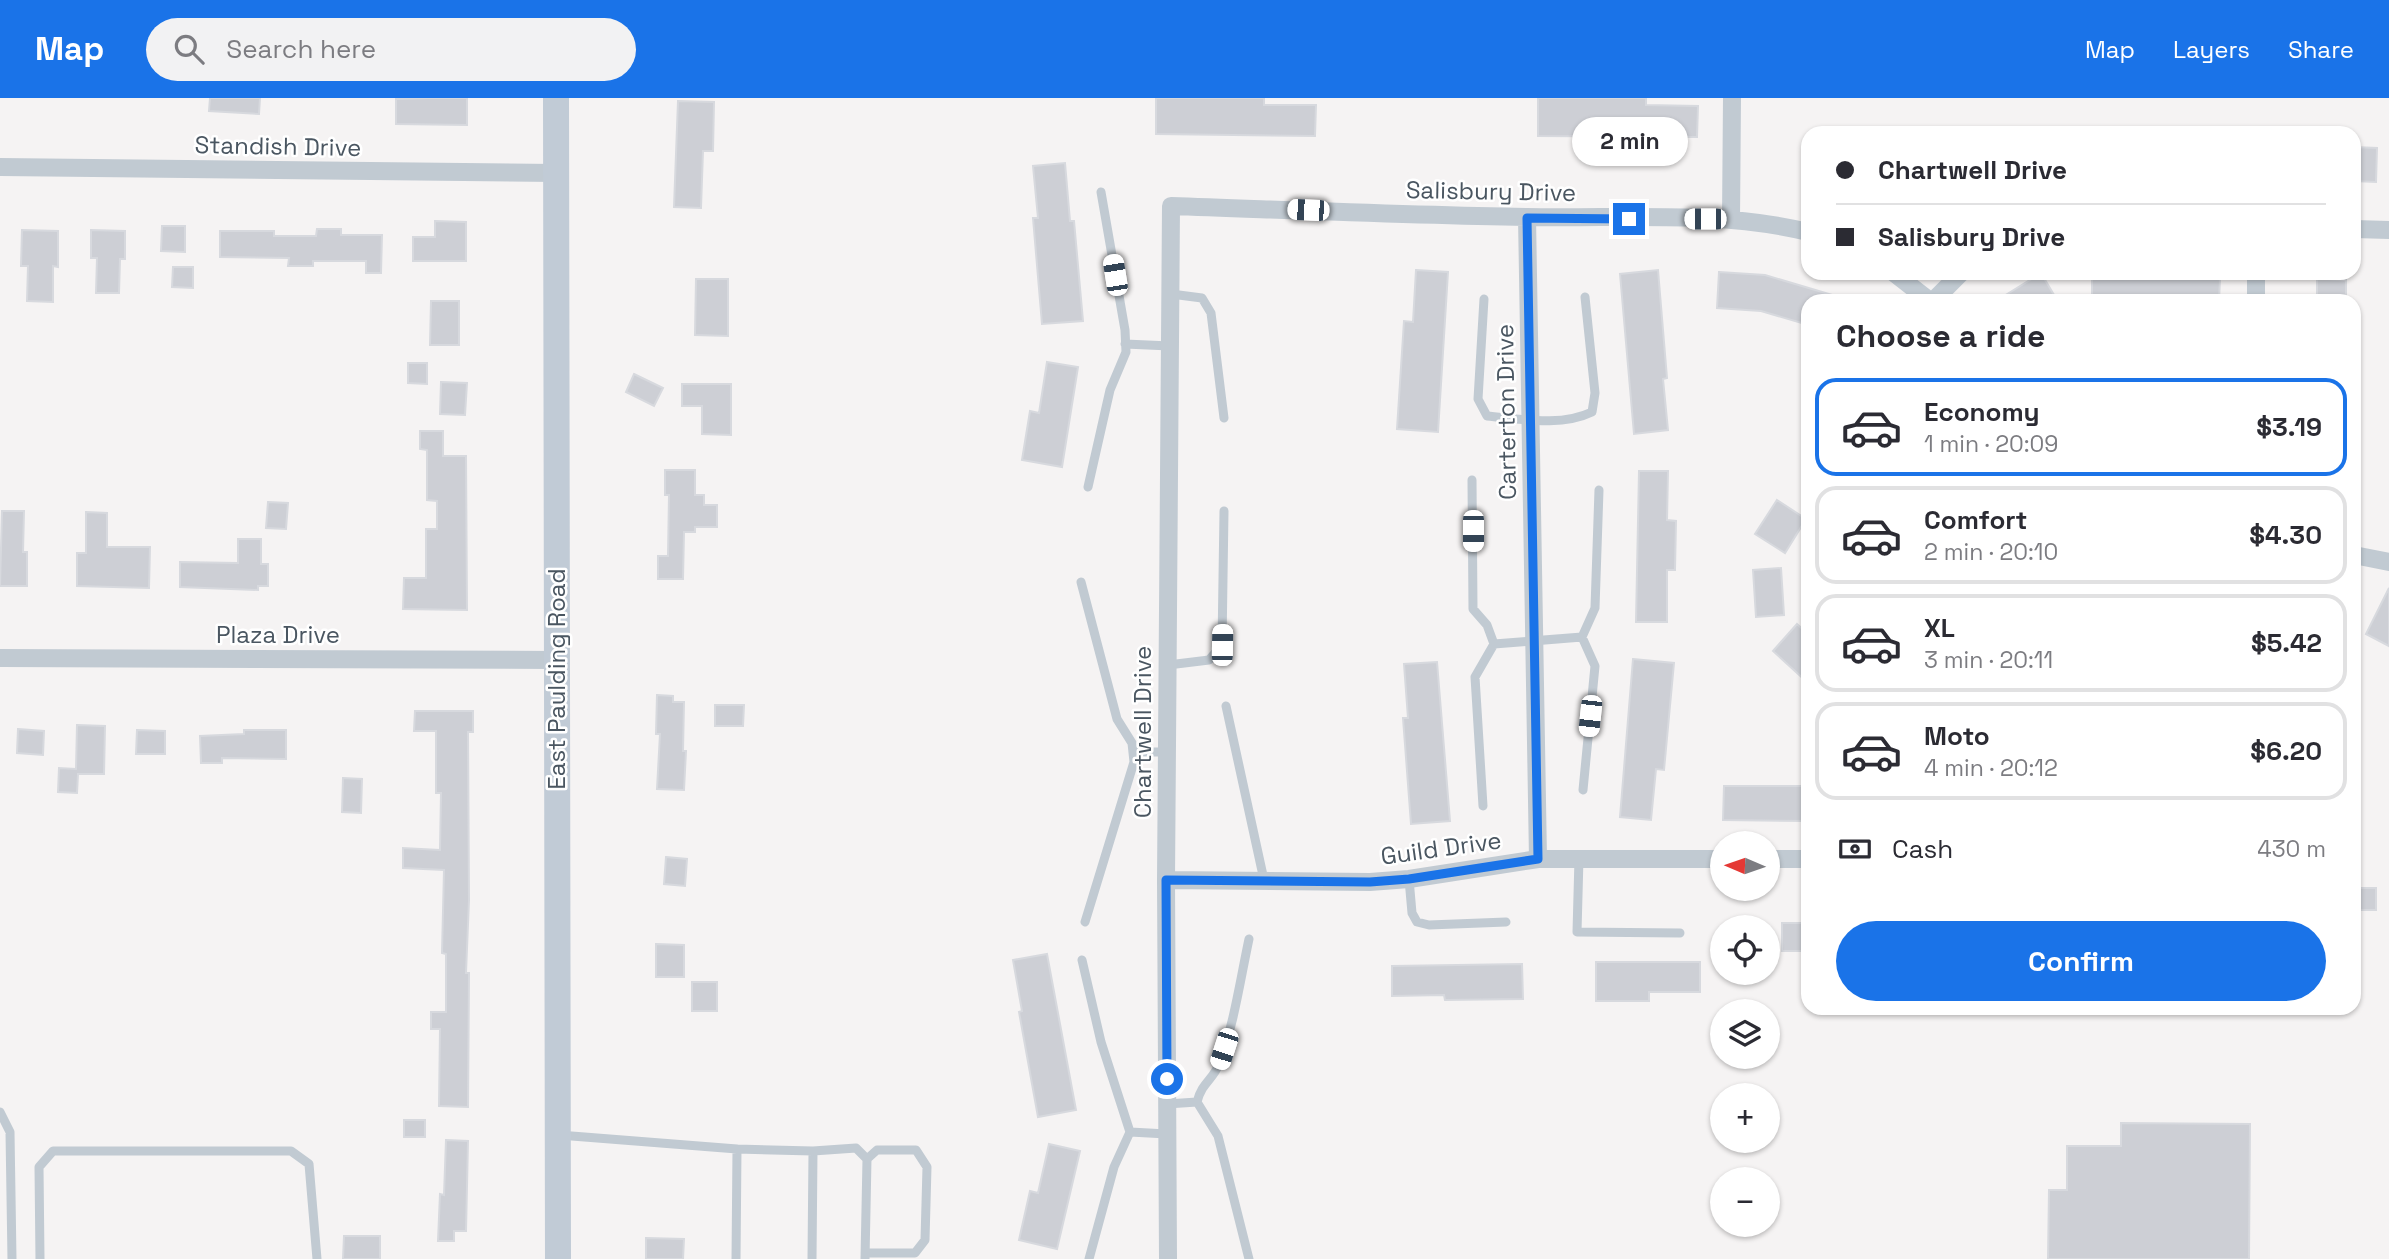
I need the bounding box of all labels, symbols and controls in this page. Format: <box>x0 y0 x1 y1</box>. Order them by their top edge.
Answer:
search box <box>146 18 636 81</box>
text: Map <box>35 28 104 70</box>
icon: search <box>170 30 208 68</box>
text: Search here <box>226 32 376 66</box>
text: Map <box>2085 34 2135 65</box>
text: Layers <box>2173 34 2250 65</box>
text: Share <box>2288 34 2354 65</box>
callout: 2 min <box>1571 117 1687 166</box>
text: 2 min <box>1600 126 1660 156</box>
street label: Standish Drive <box>194 129 362 163</box>
text: Chartwell Drive <box>1878 153 2067 187</box>
street label: Salisbury Drive <box>1406 174 1576 208</box>
car <box>1287 199 1330 221</box>
route end <box>1613 203 1645 235</box>
car <box>1685 209 1727 230</box>
text: Salisbury Drive <box>1878 220 2065 254</box>
car <box>1102 253 1129 297</box>
text: Choose a ride <box>1836 316 2046 356</box>
street label: Carterton Drive <box>1489 324 1523 500</box>
text: Economy <box>1924 395 2040 429</box>
icon: car <box>1840 396 1903 459</box>
text: $3.19 <box>2256 410 2322 444</box>
text: 1 min · 20:09 <box>1924 429 2058 459</box>
text: Comfort <box>1924 503 2027 537</box>
icon: car <box>1840 504 1903 567</box>
car <box>1463 510 1484 552</box>
text: $4.30 <box>2249 518 2322 552</box>
text: 2 min · 20:10 <box>1924 537 2058 567</box>
street label: East Paulding Road <box>541 568 572 790</box>
text: XL <box>1924 611 1955 645</box>
icon: car <box>1840 612 1903 675</box>
street label: Plaza Drive <box>216 619 340 650</box>
car <box>1212 624 1233 666</box>
text: $5.42 <box>2251 626 2322 660</box>
text: 3 min · 20:11 <box>1924 645 2053 675</box>
street label: Chartwell Drive <box>1127 646 1158 818</box>
car <box>1578 694 1603 738</box>
text: Moto <box>1924 719 1990 753</box>
icon: car <box>1840 720 1903 783</box>
text: $6.20 <box>2250 734 2322 768</box>
text: 4 min · 20:12 <box>1924 753 2058 783</box>
street label: Guild Drive <box>1379 824 1503 872</box>
icon: cash <box>1836 830 1874 868</box>
north arrow <box>1710 831 1780 901</box>
map controls <box>1710 831 1780 1237</box>
text: Cash <box>1892 832 1953 866</box>
text: 430 m <box>2257 834 2326 864</box>
button: locate <box>1710 915 1780 985</box>
button: Confirm <box>1836 921 2326 1001</box>
button: layers <box>1710 999 1780 1069</box>
car <box>1208 1026 1241 1072</box>
route start <box>1151 1063 1183 1095</box>
button: + <box>1710 1083 1780 1153</box>
button: − <box>1710 1167 1780 1237</box>

